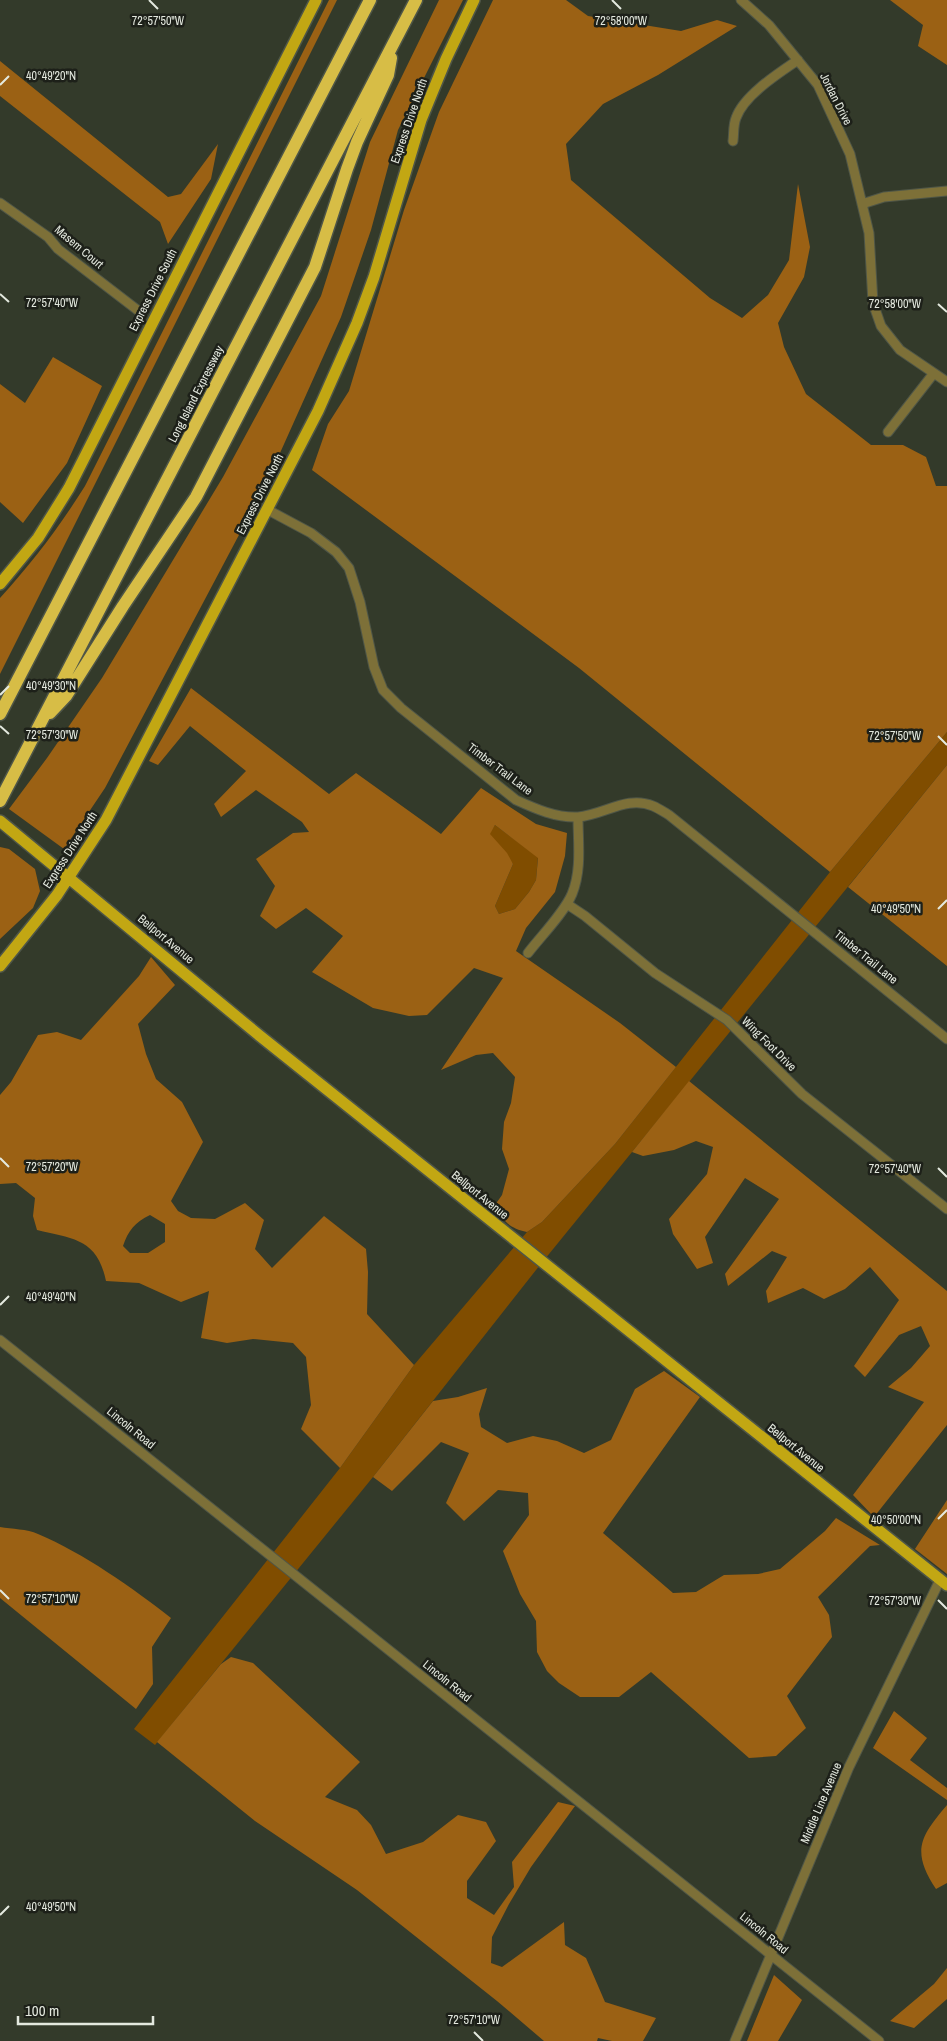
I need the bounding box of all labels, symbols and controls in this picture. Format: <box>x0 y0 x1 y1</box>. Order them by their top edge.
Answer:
text: 72°57'50"W <box>132 13 185 29</box>
text: 72°58'00"W <box>595 13 648 29</box>
text: 40°49'20"N <box>26 68 76 84</box>
street label: Jordan Drive <box>816 70 856 128</box>
street label: Express Drive North <box>387 77 431 165</box>
street label: Masem Court <box>51 222 107 272</box>
street label: Express Drive South <box>125 246 181 334</box>
text: 72°57'40"W <box>26 295 79 311</box>
text: 72°58'00"W <box>869 296 922 312</box>
street label: Long Island Expressway <box>165 343 227 445</box>
street label: Express Drive North <box>233 451 287 537</box>
text: 40°49'30"N <box>26 678 76 694</box>
text: 72°57'30"W <box>26 727 79 743</box>
text: 72°57'50"W <box>869 728 922 744</box>
street label: Timber Trail Lane <box>464 739 536 799</box>
street label: Express Drive North <box>39 808 101 892</box>
text: 40°49'50"N <box>871 901 921 917</box>
street label: Bellport Avenue <box>135 911 197 967</box>
street label: Timber Trail Lane <box>831 926 901 988</box>
street label: Wing Foot Drive <box>738 1013 800 1075</box>
text: 72°57'20"W <box>26 1159 79 1175</box>
text: 72°57'40"W <box>869 1161 922 1177</box>
street label: Bellport Avenue <box>448 1167 512 1223</box>
text: 40°49'40"N <box>26 1289 76 1305</box>
street label: Lincoln Road <box>103 1404 159 1452</box>
street label: Bellport Avenue <box>764 1420 828 1476</box>
text: 40°50'00"N <box>871 1512 921 1528</box>
text: 72°57'10"W <box>26 1591 79 1607</box>
text: 72°57'30"W <box>869 1593 922 1609</box>
street label: Lincoln Road <box>419 1657 475 1705</box>
street label: Middle Line Avenue <box>797 1760 845 1846</box>
text: 40°49'50"N <box>26 1899 76 1915</box>
street label: Lincoln Road <box>736 1909 792 1957</box>
scale bar <box>18 1994 152 2026</box>
text: 100 m <box>25 2000 59 2021</box>
text: 72°57'10"W <box>448 2012 501 2028</box>

